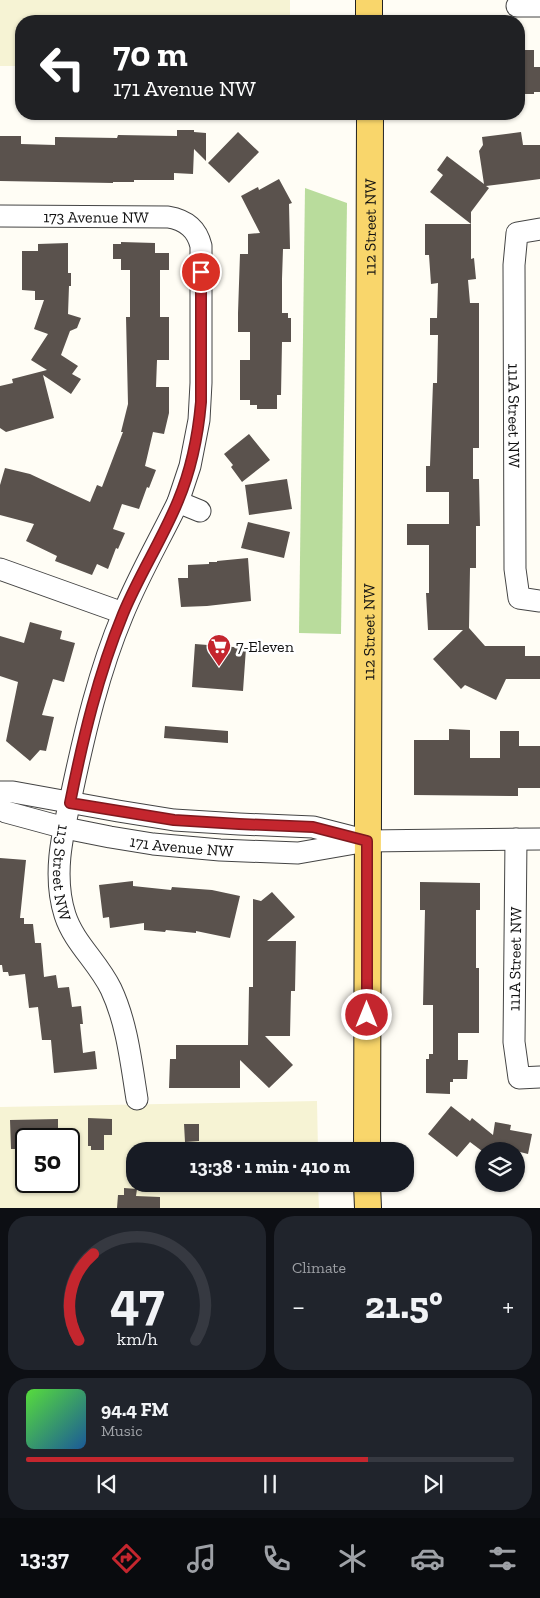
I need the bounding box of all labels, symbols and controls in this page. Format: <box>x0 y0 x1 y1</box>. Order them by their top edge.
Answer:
text: 70 m <box>113 33 188 75</box>
icon: left <box>30 35 95 100</box>
text: 171 Avenue NW <box>113 75 256 102</box>
street label: 112 Street NW <box>360 179 379 275</box>
street label: 173 Avenue NW <box>43 207 149 226</box>
pin <box>180 251 222 293</box>
icon: arrive <box>187 258 215 286</box>
street label: 111A Street NW <box>505 363 524 468</box>
street label: 112 Street NW <box>359 584 378 680</box>
supermarket icon: 7-Eleven <box>206 633 232 667</box>
place label: 7-Eleven <box>236 637 295 656</box>
street label: 113 Street NW <box>50 823 76 923</box>
street label: 171 Avenue NW <box>129 831 234 860</box>
street label: 111A Street NW <box>505 907 525 1011</box>
position arrow <box>340 988 392 1040</box>
speed limit sign: 50 <box>15 1128 80 1193</box>
map controls <box>475 1142 525 1192</box>
button: layers <box>475 1142 525 1192</box>
text: 13:38 · 1 min · 410 m <box>190 1155 350 1178</box>
text: Climate <box>292 1258 346 1277</box>
text: 47 <box>110 1270 164 1332</box>
text: 21.5° <box>365 1282 443 1328</box>
text: − <box>292 1290 305 1323</box>
text: + <box>502 1290 514 1323</box>
text: km/h <box>117 1328 157 1350</box>
text: 94.4 FM <box>101 1398 169 1421</box>
text: Music <box>101 1421 143 1440</box>
icon: previous <box>93 1470 121 1498</box>
icon: pause <box>256 1470 284 1498</box>
icon: next <box>419 1470 447 1498</box>
icon: directions <box>109 1541 144 1576</box>
icon: music <box>184 1541 219 1576</box>
icon: phone <box>259 1541 294 1576</box>
icon: climate <box>335 1541 370 1576</box>
icon: car <box>410 1541 445 1576</box>
icon: filters <box>485 1541 520 1576</box>
text: 13:37 <box>20 1545 69 1572</box>

